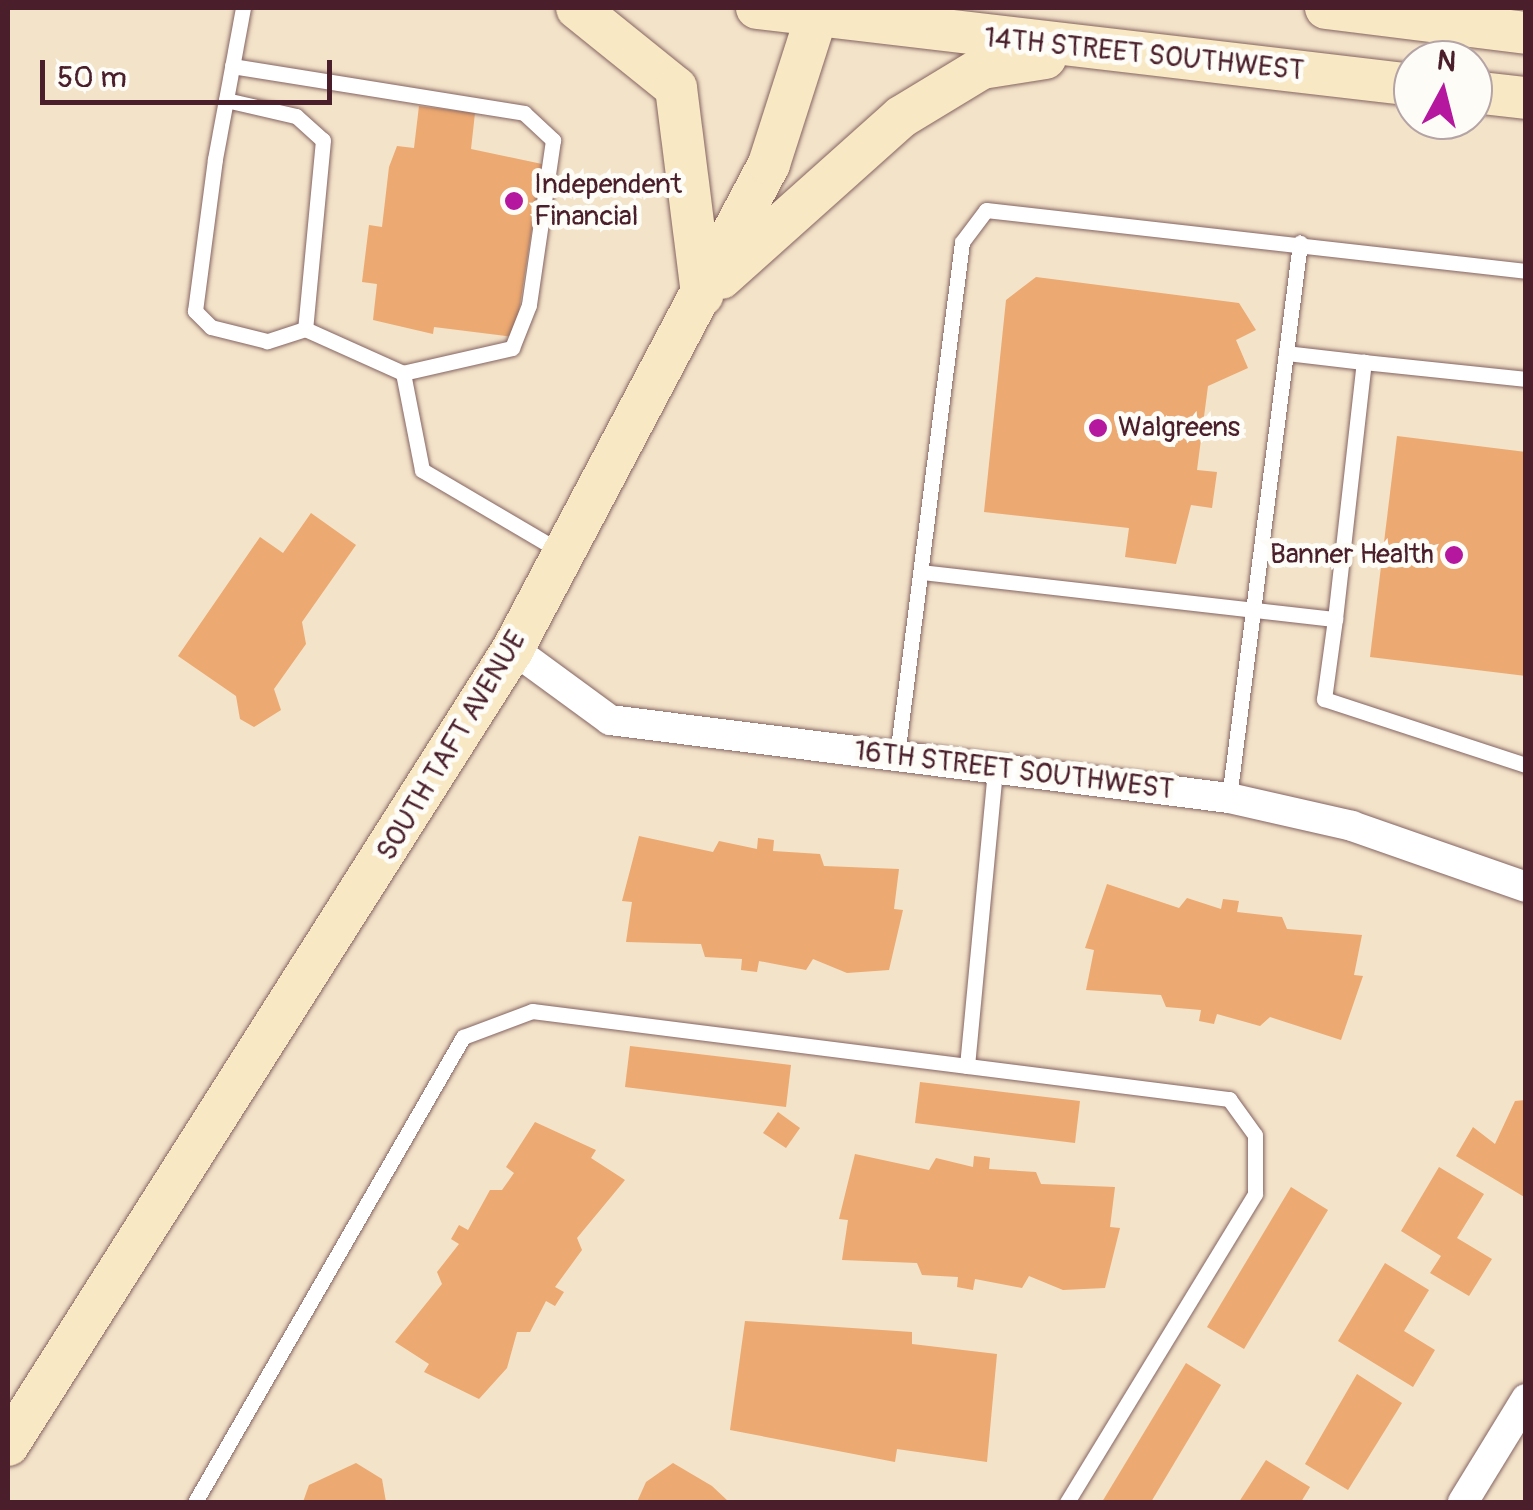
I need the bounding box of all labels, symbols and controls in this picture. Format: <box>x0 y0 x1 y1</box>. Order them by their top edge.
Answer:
street label: 14TH STREET SOUTHWEST <box>982 21 1306 89</box>
scale bar <box>45 40 338 102</box>
north arrow <box>1393 40 1493 140</box>
text: N <box>1435 43 1458 80</box>
text: 50 m <box>57 59 127 96</box>
place label: Independent Financial <box>534 168 682 234</box>
marker: Independent Financial <box>503 190 525 212</box>
place label: Walgreens <box>1118 411 1240 445</box>
marker: Walgreens <box>1087 417 1109 439</box>
place label: Banner Health <box>1270 538 1434 572</box>
marker: Banner Health <box>1443 544 1465 566</box>
street label: SOUTH TAFT AVENUE <box>370 625 534 867</box>
street label: 16TH STREET SOUTHWEST <box>852 735 1176 807</box>

